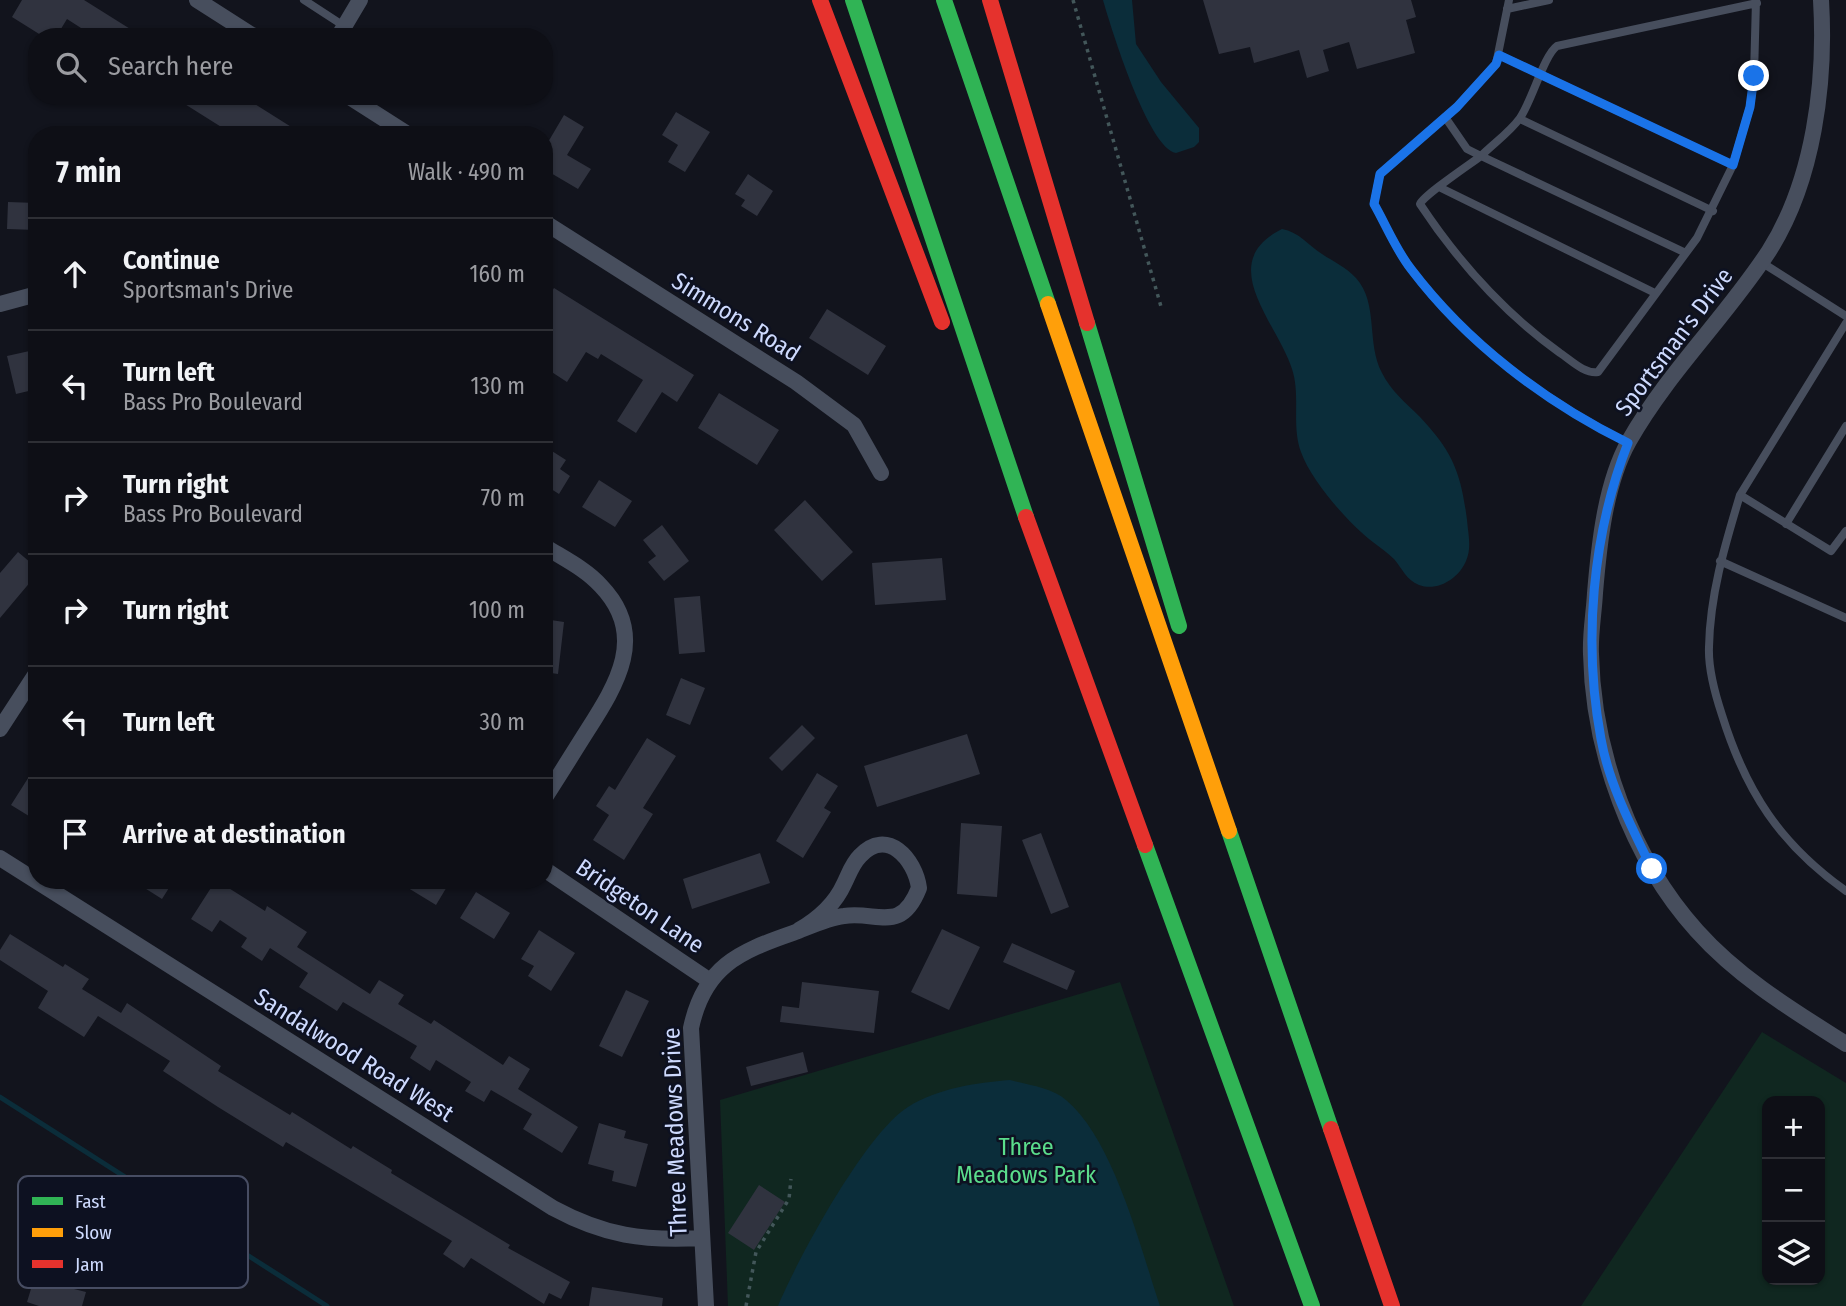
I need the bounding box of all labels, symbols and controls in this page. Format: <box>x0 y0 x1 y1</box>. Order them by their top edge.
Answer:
search box <box>28 28 553 105</box>
icon: search <box>52 48 90 86</box>
text: Search here <box>108 51 233 82</box>
route end <box>1738 60 1769 91</box>
text: 7 min <box>56 154 121 190</box>
text: Walk · 490 m <box>408 158 525 186</box>
text: Continue <box>123 245 220 276</box>
icon: ahead <box>56 255 94 293</box>
text: 160 m <box>470 260 525 288</box>
street label: Sportsman's Drive <box>1609 263 1739 421</box>
street label: Simmons Road <box>667 267 805 367</box>
text: Sportsman's Drive <box>123 276 293 304</box>
text: Turn left <box>123 357 215 388</box>
icon: left <box>56 367 94 405</box>
text: 130 m <box>471 372 525 400</box>
text: Bass Pro Boulevard <box>123 388 303 416</box>
text: Turn right <box>123 469 229 500</box>
icon: right <box>56 479 94 517</box>
text: 70 m <box>481 484 525 512</box>
text: Bass Pro Boulevard <box>123 500 303 528</box>
icon: right <box>56 591 94 629</box>
text: Turn right <box>123 595 229 626</box>
text: 100 m <box>469 596 525 624</box>
icon: left <box>56 703 94 741</box>
text: Turn left <box>123 707 215 738</box>
text: 30 m <box>480 708 525 736</box>
icon: arrive <box>56 815 94 853</box>
text: Arrive at destination <box>123 819 346 850</box>
street label: Bridgeton Lane <box>571 853 709 959</box>
route start <box>1636 853 1667 884</box>
street label: Sandalwood Road West <box>249 982 459 1128</box>
street label: Three Meadows Drive <box>657 1027 693 1237</box>
map controls <box>1762 1096 1825 1285</box>
button: + <box>1762 1096 1825 1159</box>
park label: Three Meadows Park <box>956 1133 1097 1189</box>
button: − <box>1762 1159 1825 1222</box>
legend <box>18 1176 248 1288</box>
text: Fast <box>75 1190 106 1213</box>
text: Slow <box>75 1221 112 1244</box>
button: layers <box>1762 1222 1825 1285</box>
text: Jam <box>75 1253 104 1276</box>

